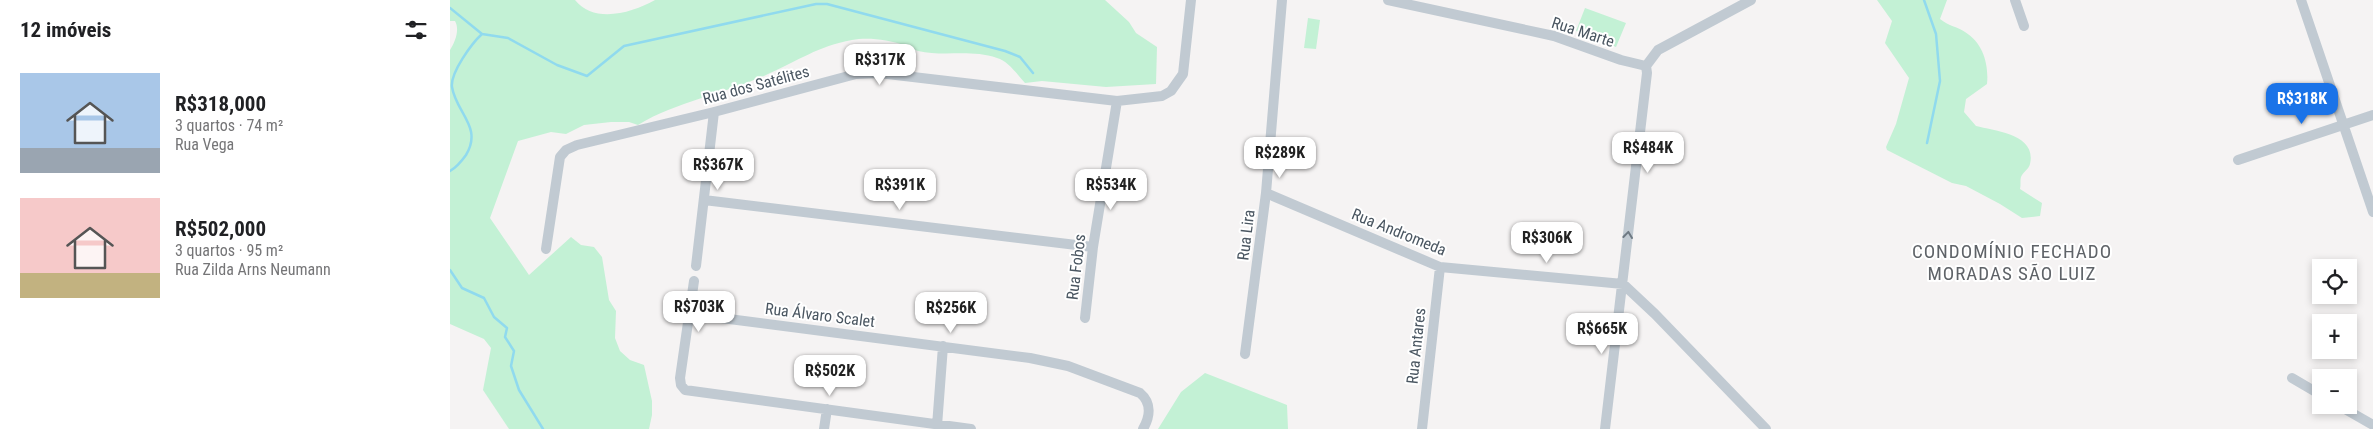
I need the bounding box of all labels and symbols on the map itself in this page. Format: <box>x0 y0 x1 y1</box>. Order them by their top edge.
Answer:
street label: Rua Marte <box>1549 13 1617 51</box>
pin: R$317K <box>839 44 921 86</box>
street label: Rua dos Satélites <box>701 62 811 108</box>
pin: R$318K <box>2261 82 2343 125</box>
pin: R$484K <box>1607 132 1689 174</box>
pin: R$289K <box>1239 136 1321 179</box>
pin: R$367K <box>677 148 759 191</box>
pin: R$391K <box>859 168 941 211</box>
pin: R$534K <box>1070 168 1152 211</box>
street label: Rua Andromeda <box>1349 204 1449 260</box>
street label: Rua Lira <box>1233 208 1259 262</box>
pin: R$306K <box>1506 222 1588 264</box>
one-way arrow <box>1622 231 1633 239</box>
street label: Rua Fobos <box>1063 233 1089 301</box>
district label: CONDOMÍNIO FECHADO MORADAS SÃO LUIZ <box>1912 240 2112 285</box>
pin: R$703K <box>658 290 740 333</box>
pin: R$256K <box>910 292 992 334</box>
street label: Rua Álvaro Scalet <box>764 299 876 331</box>
street label: Rua Antares <box>1403 307 1429 385</box>
pin: R$665K <box>1561 312 1643 355</box>
pin: R$502K <box>789 354 871 397</box>

